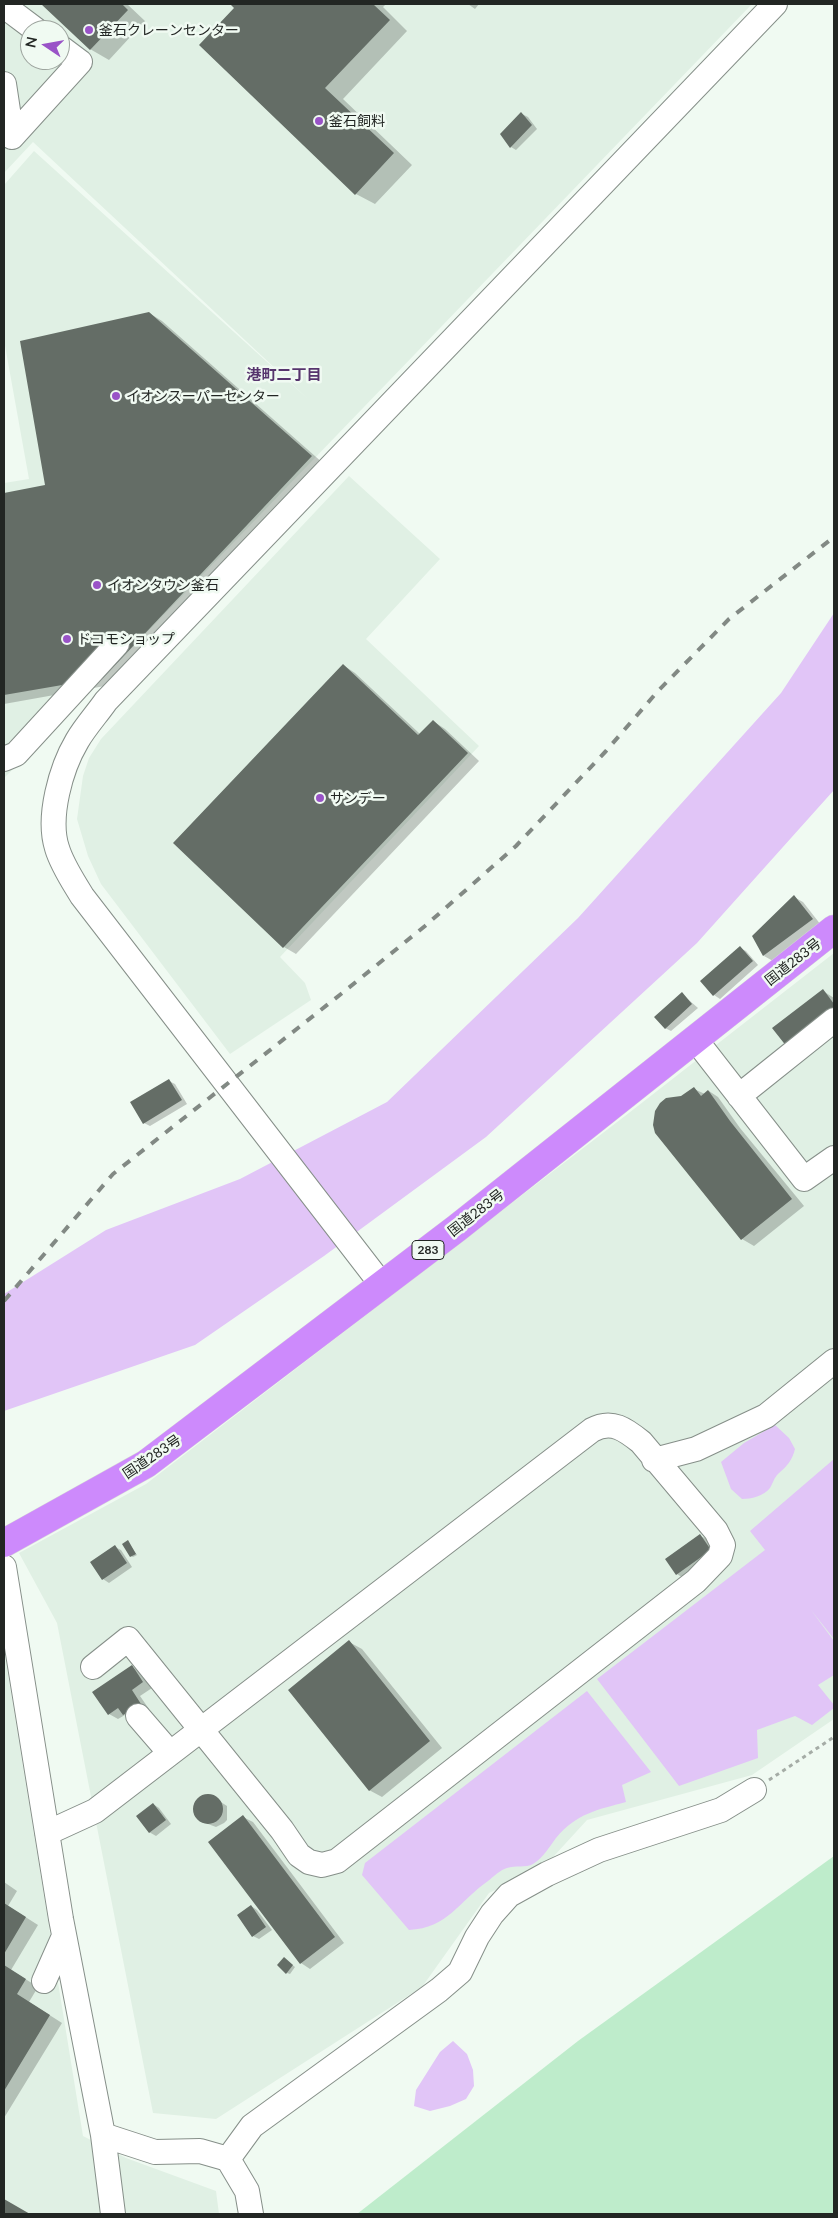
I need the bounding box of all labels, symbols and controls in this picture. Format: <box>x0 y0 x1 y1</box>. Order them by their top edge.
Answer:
north arrow <box>20 20 70 70</box>
place label: 釜石クレーンセンター <box>99 22 239 38</box>
marker: 釜石クレーンセンター <box>83 24 95 36</box>
text: N <box>21 35 40 49</box>
place label: 釜石飼料 <box>329 113 385 129</box>
marker: 釜石飼料 <box>313 115 325 127</box>
district label: 港町二丁目 <box>247 366 321 384</box>
place label: イオンスーパーセンター <box>126 388 280 404</box>
marker: イオンスーパーセンター <box>110 390 122 402</box>
place label: イオンタウン釜石 <box>107 577 219 593</box>
marker: イオンタウン釜石 <box>91 579 103 591</box>
place label: ドコモショップ <box>77 631 175 647</box>
marker: ドコモショップ <box>61 633 73 645</box>
place label: サンデー <box>330 790 386 806</box>
marker: サンデー <box>314 792 326 804</box>
street label: 国道283号 <box>762 935 824 989</box>
street label: 国道283号 <box>445 1186 507 1240</box>
road number: 283 <box>412 1240 444 1260</box>
street label: 国道283号 <box>120 1431 184 1483</box>

